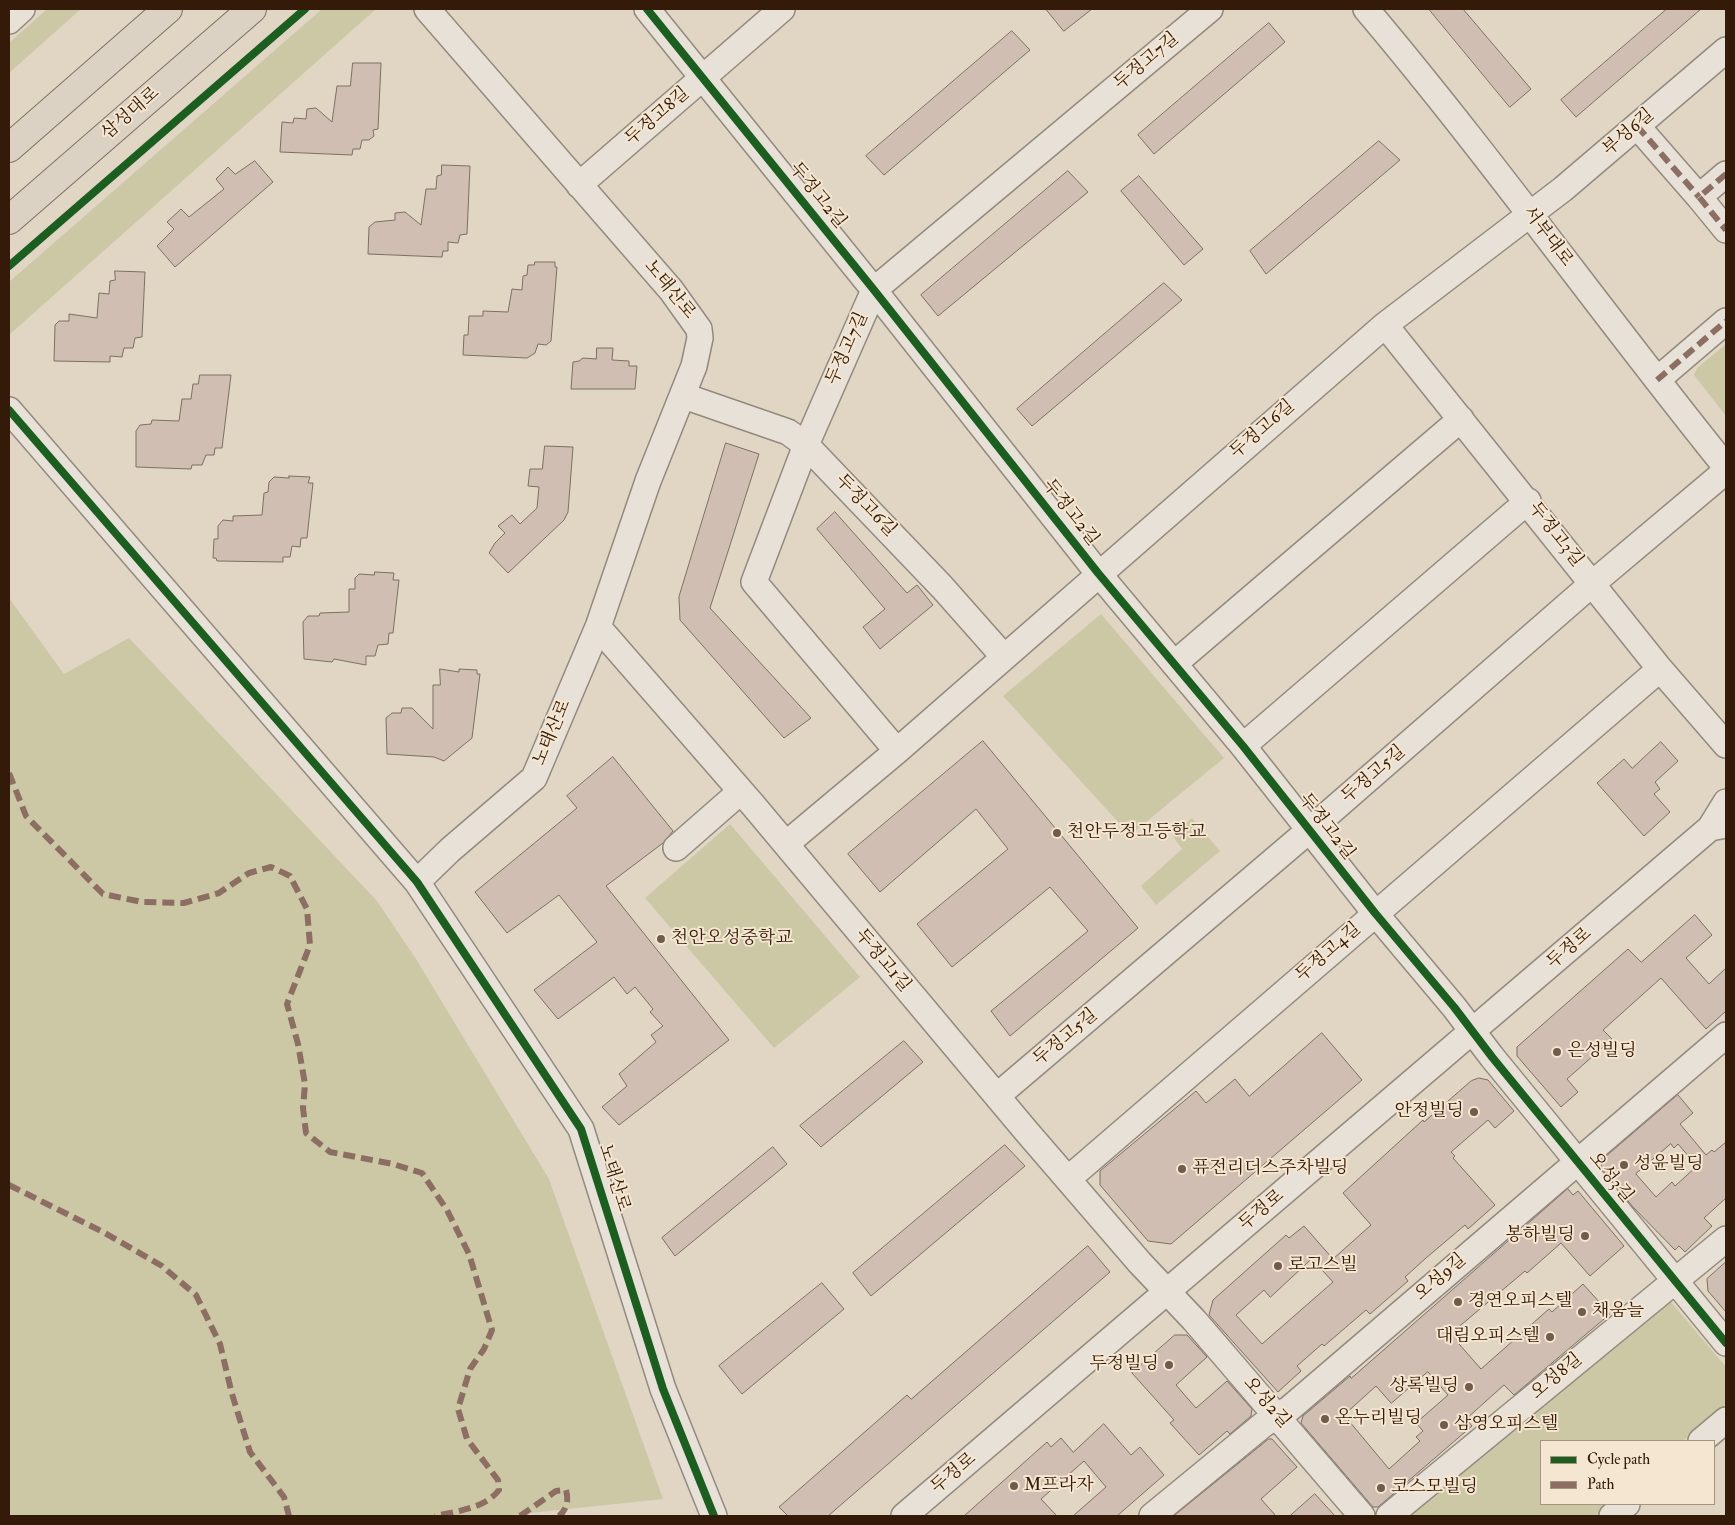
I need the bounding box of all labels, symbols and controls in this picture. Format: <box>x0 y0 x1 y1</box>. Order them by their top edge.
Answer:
street label: 두정고7길 <box>1110 29 1184 95</box>
street label: 삼성대로 <box>98 83 164 145</box>
street label: 두정고8길 <box>621 83 695 151</box>
street label: 부성6길 <box>1599 105 1659 161</box>
street label: 두정고2길 <box>784 159 850 233</box>
street label: 서부대로 <box>1517 203 1577 271</box>
street label: 노태산로 <box>639 256 699 324</box>
street label: 두정고7길 <box>822 309 874 389</box>
street label: 두정고6길 <box>1226 396 1300 464</box>
street label: 두정고6길 <box>830 470 900 542</box>
street label: 두정고2길 <box>1037 475 1103 551</box>
street label: 두정고3길 <box>1523 498 1587 572</box>
street label: 노태산로 <box>529 697 577 769</box>
street label: 두정고5길 <box>1338 741 1410 809</box>
street label: 두정고2길 <box>1293 789 1359 865</box>
place label: 천안두정고등학교 <box>1067 822 1206 844</box>
marker: 천안두정고등학교 <box>1051 827 1063 839</box>
street label: 두정고4길 <box>1292 919 1366 987</box>
street label: 두정로 <box>1543 924 1597 974</box>
street label: 두정고1길 <box>849 925 915 997</box>
place label: 천안오성중학교 <box>671 928 793 950</box>
marker: 천안오성중학교 <box>655 933 667 945</box>
street label: 두정고5길 <box>1029 1005 1103 1071</box>
place label: 은성빌딩 <box>1567 1041 1637 1063</box>
marker: 은성빌딩 <box>1551 1046 1563 1058</box>
place label: 안정빌딩 <box>1394 1101 1464 1123</box>
marker: 안정빌딩 <box>1468 1106 1480 1118</box>
street label: 노태산로 <box>593 1142 633 1214</box>
street label: 오성3길 <box>1583 1148 1637 1208</box>
place label: 성윤빌딩 <box>1634 1154 1704 1176</box>
place label: 퓨전리더스주차빌딩 <box>1192 1158 1348 1180</box>
marker: 성윤빌딩 <box>1618 1159 1630 1171</box>
marker: 퓨전리더스주차빌딩 <box>1176 1163 1188 1175</box>
street label: 두정로 <box>1235 1186 1289 1236</box>
place label: 봉하빌딩 <box>1505 1225 1575 1247</box>
marker: 봉하빌딩 <box>1579 1230 1591 1242</box>
street label: 오성9길 <box>1411 1250 1471 1306</box>
place label: 로고스빌 <box>1288 1255 1358 1277</box>
marker: 로고스빌 <box>1272 1260 1284 1272</box>
place label: 경연오피스텔 <box>1468 1291 1572 1313</box>
marker: 경연오피스텔 <box>1452 1296 1464 1308</box>
place label: 채움늘 <box>1592 1301 1644 1323</box>
marker: 채움늘 <box>1576 1306 1588 1318</box>
place label: 대림오피스텔 <box>1436 1326 1540 1348</box>
marker: 대림오피스텔 <box>1544 1331 1556 1343</box>
street label: 오성8길 <box>1527 1349 1587 1405</box>
place label: 두정빌딩 <box>1089 1354 1159 1376</box>
marker: 두정빌딩 <box>1163 1359 1175 1371</box>
street label: 오성2길 <box>1238 1373 1294 1433</box>
place label: 상록빌딩 <box>1389 1376 1459 1398</box>
marker: 상록빌딩 <box>1463 1381 1475 1393</box>
place label: 온누리빌딩 <box>1335 1408 1422 1430</box>
marker: 온누리빌딩 <box>1319 1413 1331 1425</box>
place label: 삼영오피스텔 <box>1454 1414 1558 1436</box>
marker: 삼영오피스텔 <box>1438 1419 1450 1431</box>
legend <box>1540 1440 1715 1505</box>
street label: 두정로 <box>927 1449 981 1499</box>
text: Cycle path <box>1587 1450 1650 1469</box>
place label: M프라자 <box>1024 1475 1094 1497</box>
text: Path <box>1587 1475 1614 1494</box>
place label: 코스모빌딩 <box>1391 1477 1478 1499</box>
marker: M프라자 <box>1008 1480 1020 1492</box>
marker: 코스모빌딩 <box>1375 1482 1387 1494</box>

